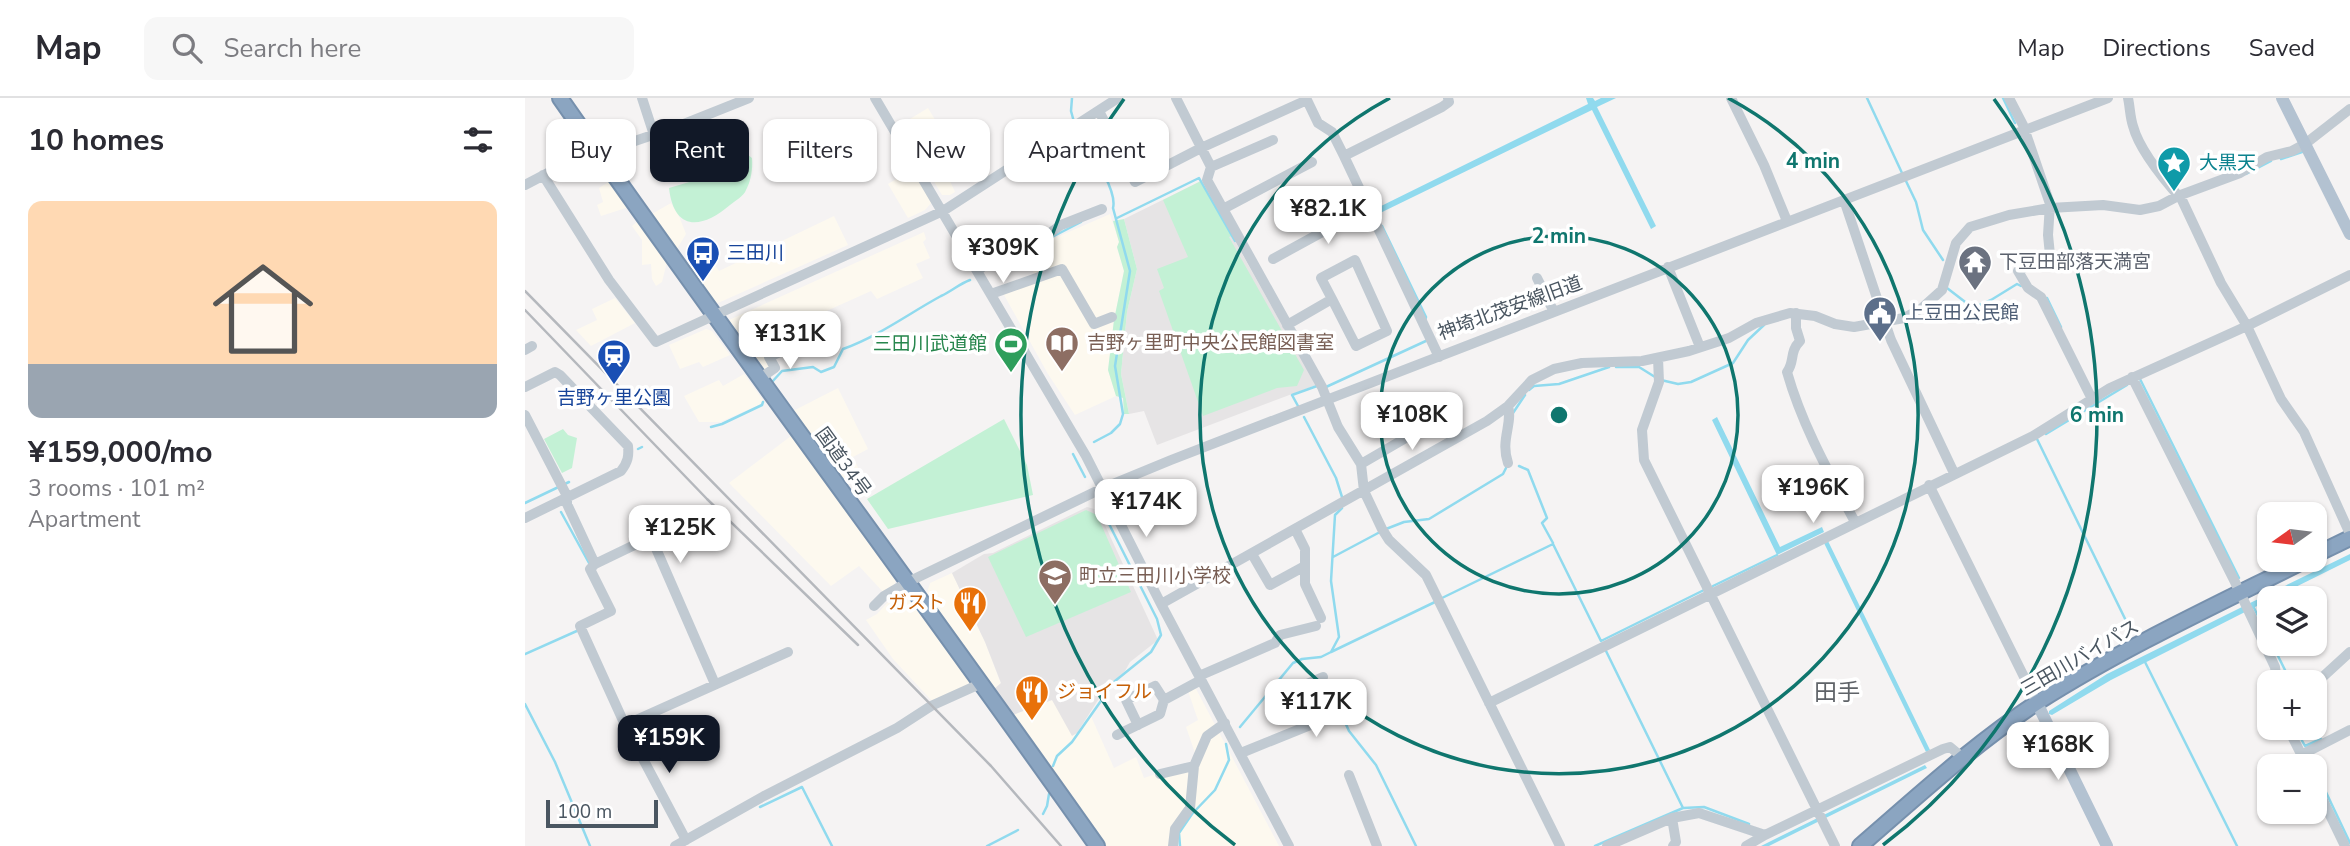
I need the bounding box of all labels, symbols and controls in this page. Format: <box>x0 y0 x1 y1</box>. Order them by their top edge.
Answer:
search box <box>144 17 634 80</box>
text: Map <box>35 26 102 71</box>
icon: search <box>168 29 206 67</box>
text: Search here <box>224 31 361 66</box>
text: Map <box>2017 32 2064 64</box>
text: Directions <box>2102 32 2211 64</box>
text: Saved <box>2249 32 2315 64</box>
chip: Buy <box>546 119 636 182</box>
chip: Rent <box>650 119 749 182</box>
chip: Filters <box>763 119 877 182</box>
chip: New <box>891 119 990 182</box>
chip: Apartment <box>1004 119 1169 182</box>
text: 10 homes <box>28 120 164 161</box>
icon: filters <box>459 121 497 159</box>
place icon: 大黒天 <box>2155 144 2193 193</box>
text: 4 min <box>1786 147 1840 175</box>
place label: 大黒天 <box>2199 150 2256 176</box>
pin: ¥82.1K <box>1271 186 1385 246</box>
text: ¥82.1K <box>1290 193 1366 224</box>
text: 2 min <box>1532 222 1586 250</box>
pin: ¥309K <box>954 226 1052 285</box>
text: ¥309K <box>968 232 1038 263</box>
bus stop icon: 三田川 <box>684 234 722 283</box>
place label: 三田川 <box>727 240 784 266</box>
temple icon: 下豆田部落天満宮 <box>1956 243 1994 292</box>
icon: home <box>200 246 326 372</box>
place label: 下豆田部落天満宮 <box>1999 249 2151 275</box>
street label: 神埼北茂安線旧道 <box>1434 270 1586 346</box>
public building icon: 上豆田公民館 <box>1861 294 1899 343</box>
place label: 上豆田公民館 <box>1905 300 2019 326</box>
pin: ¥131K <box>741 312 839 371</box>
text: ¥131K <box>755 318 825 349</box>
library icon: 吉野ヶ里町中央公民館図書室 <box>1043 324 1081 373</box>
sports icon: 三田川武道館 <box>992 325 1030 374</box>
place label: 吉野ヶ里町中央公民館図書室 <box>1087 330 1334 356</box>
place label: 三田川武道館 <box>873 331 987 357</box>
station icon: 吉野ヶ里公園 <box>595 337 633 386</box>
place label: 吉野ヶ里公園 <box>557 385 671 411</box>
pin: ¥108K <box>1363 392 1461 452</box>
text: ¥108K <box>1377 399 1447 430</box>
text: 6 min <box>2070 401 2124 429</box>
centre of rings <box>1547 403 1571 427</box>
street label: 国道34号 <box>809 422 877 502</box>
text: ¥159,000/mo <box>28 432 213 473</box>
pin: ¥196K <box>1764 466 1862 525</box>
text: ¥196K <box>1778 472 1848 503</box>
text: 3 rooms · 101 m² <box>28 473 205 504</box>
pin: ¥174K <box>1097 480 1195 539</box>
text: ¥174K <box>1111 486 1181 517</box>
north arrow <box>2257 502 2327 572</box>
map controls <box>2257 502 2327 824</box>
text: Apartment <box>28 504 140 535</box>
pin: ¥125K <box>631 505 729 565</box>
text: ¥125K <box>645 512 715 543</box>
school or university icon: 町立三田川小学校 <box>1036 557 1074 606</box>
place label: 町立三田川小学校 <box>1079 563 1231 589</box>
restaurant icon: ガスト <box>951 584 989 633</box>
button: layers <box>2257 586 2327 656</box>
place label: ガスト <box>888 590 945 616</box>
street label: 三田川バイパス <box>2016 614 2144 702</box>
button: + <box>2257 670 2327 740</box>
restaurant icon: ジョイフル <box>1013 673 1051 722</box>
district label: 田手 <box>1814 677 1860 708</box>
place label: ジョイフル <box>1057 679 1152 705</box>
pin: ¥117K <box>1267 680 1365 739</box>
text: ¥117K <box>1281 686 1351 717</box>
pin: ¥159K <box>620 716 718 775</box>
text: ¥159K <box>634 722 704 753</box>
pin: ¥168K <box>2009 722 2107 782</box>
text: ¥168K <box>2023 729 2093 760</box>
button: − <box>2257 754 2327 824</box>
scale bar <box>546 797 658 829</box>
text: 100 m <box>557 799 612 825</box>

